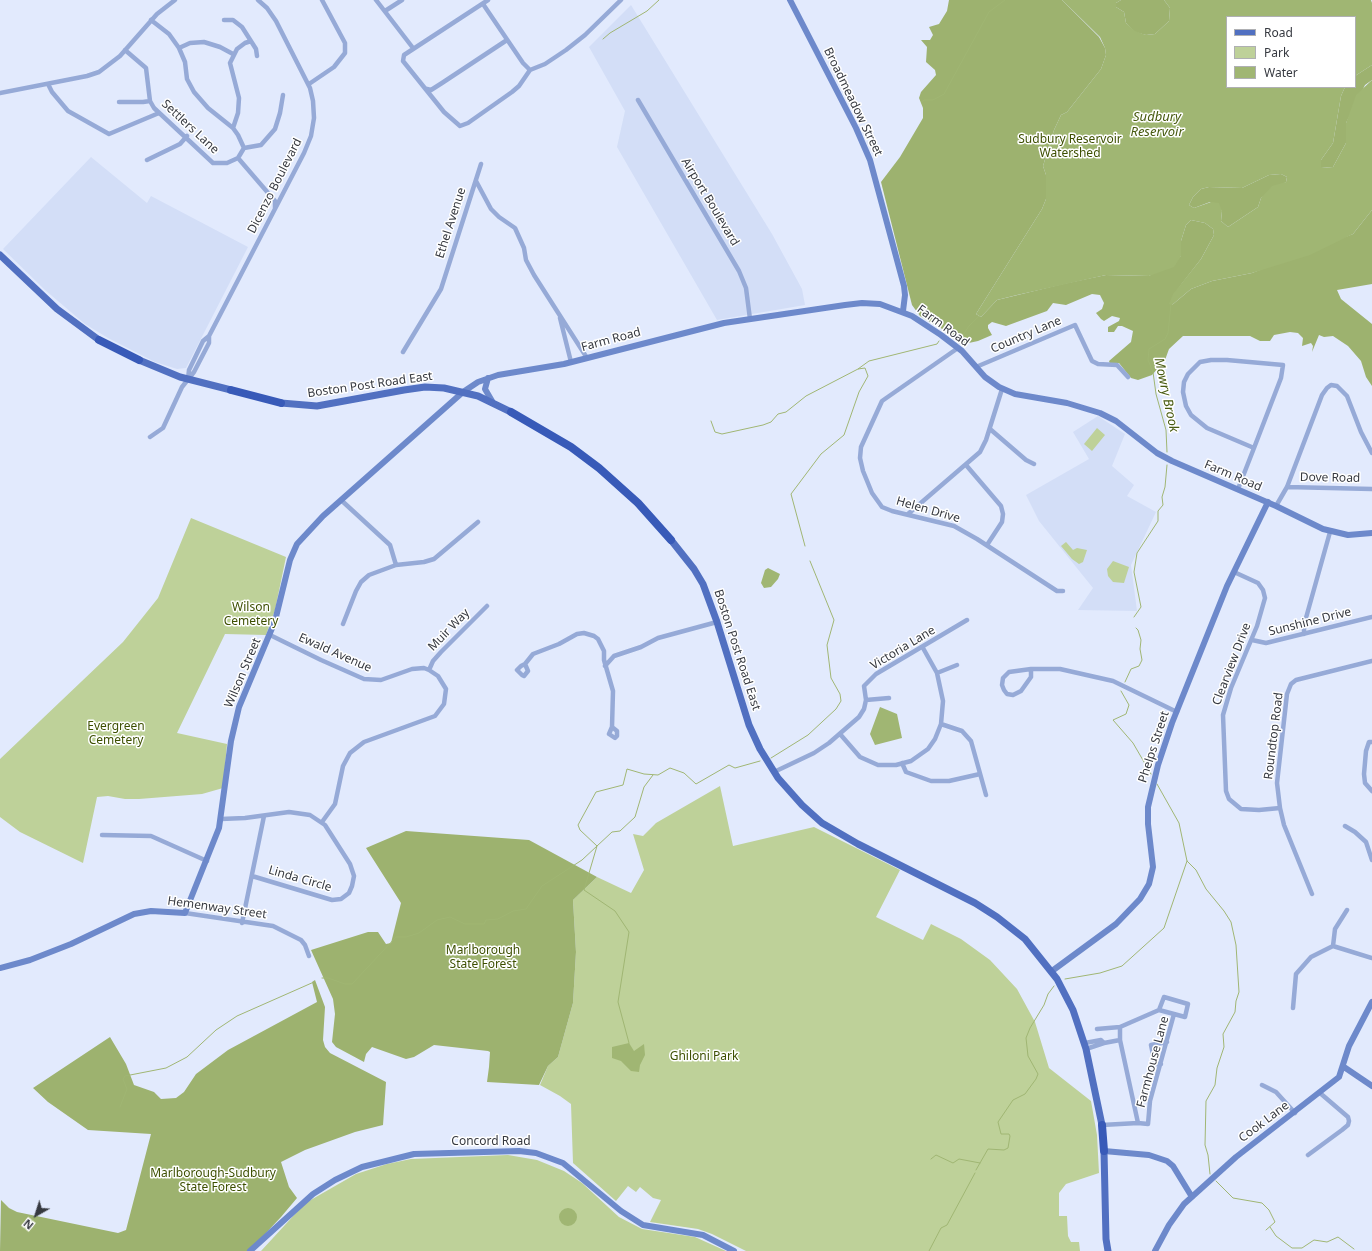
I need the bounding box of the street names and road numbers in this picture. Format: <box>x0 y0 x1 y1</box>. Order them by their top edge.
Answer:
street label: Broadmeadow Street <box>820 45 886 159</box>
street label: Settlers Lane <box>158 97 222 157</box>
street label: Dicenzo Boulevard <box>245 136 305 236</box>
street label: Airport Boulevard <box>678 156 742 248</box>
street label: Ethel Avenue <box>433 186 469 260</box>
street label: Farm Road <box>914 302 972 350</box>
street label: Country Lane <box>988 314 1064 356</box>
street label: Farm Road <box>580 325 642 355</box>
street label: Boston Post Road East <box>307 369 433 401</box>
street label: Farm Road <box>1202 457 1264 495</box>
street label: Dove Road <box>1300 470 1360 486</box>
street label: Helen Drive <box>894 494 962 526</box>
street label: Boston Post Road East <box>711 588 763 712</box>
street label: Sunshine Drive <box>1267 605 1353 639</box>
street label: Muir Way <box>425 606 473 654</box>
street label: Clearview Drive <box>1210 621 1254 707</box>
street label: Victoria Lane <box>868 623 938 673</box>
street label: Ewald Avenue <box>296 630 374 676</box>
street label: Wilson Street <box>222 636 264 710</box>
street label: Roundtop Road <box>1261 692 1287 780</box>
street label: Phelps Street <box>1136 709 1172 785</box>
street label: Linda Circle <box>267 863 333 895</box>
street label: Hemenway Street <box>166 894 268 922</box>
street label: Farmhouse Lane <box>1134 1015 1172 1109</box>
street label: Cook Lane <box>1236 1099 1292 1145</box>
street label: Concord Road <box>451 1135 531 1149</box>

